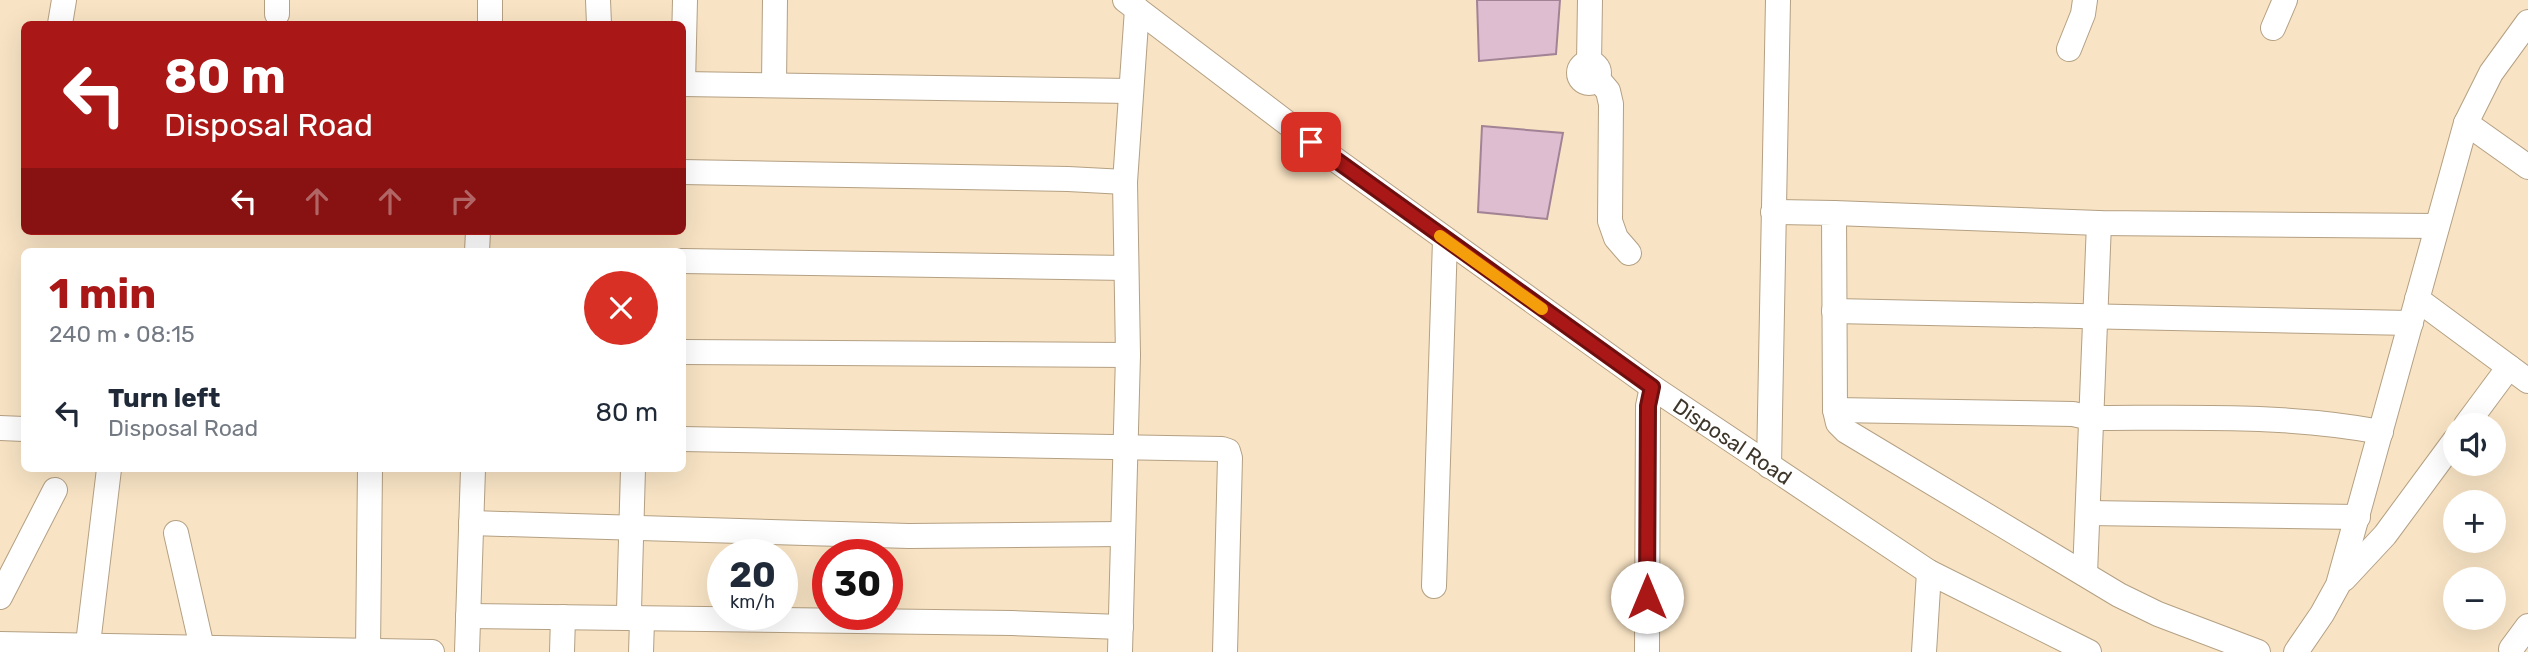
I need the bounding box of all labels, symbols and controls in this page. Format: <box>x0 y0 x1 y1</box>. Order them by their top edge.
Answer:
text: 80 m <box>164 47 286 105</box>
icon: left <box>49 49 140 140</box>
text: Disposal Road <box>164 106 373 144</box>
pin <box>1281 112 1341 172</box>
icon: arrive <box>1292 123 1330 161</box>
icon: left <box>225 182 263 220</box>
icon: ahead <box>298 182 336 220</box>
icon: ahead <box>371 182 409 220</box>
icon: right <box>444 182 482 220</box>
text: 1 min <box>49 269 156 319</box>
button: close <box>584 271 658 345</box>
text: 240 m · 08:15 <box>49 320 195 348</box>
text: Turn left <box>108 383 220 414</box>
street label: Disposal Road <box>1669 392 1797 489</box>
icon: left <box>49 394 87 432</box>
text: 80 m <box>595 397 658 428</box>
map controls <box>2443 413 2506 630</box>
button: sound <box>2443 413 2506 476</box>
text: Disposal Road <box>108 414 258 442</box>
button: + <box>2443 490 2506 553</box>
speed limit sign: 30 <box>812 539 903 630</box>
text: 20 <box>729 554 776 596</box>
position arrow <box>1610 560 1684 634</box>
button: − <box>2443 567 2506 630</box>
text: km/h <box>730 591 775 613</box>

